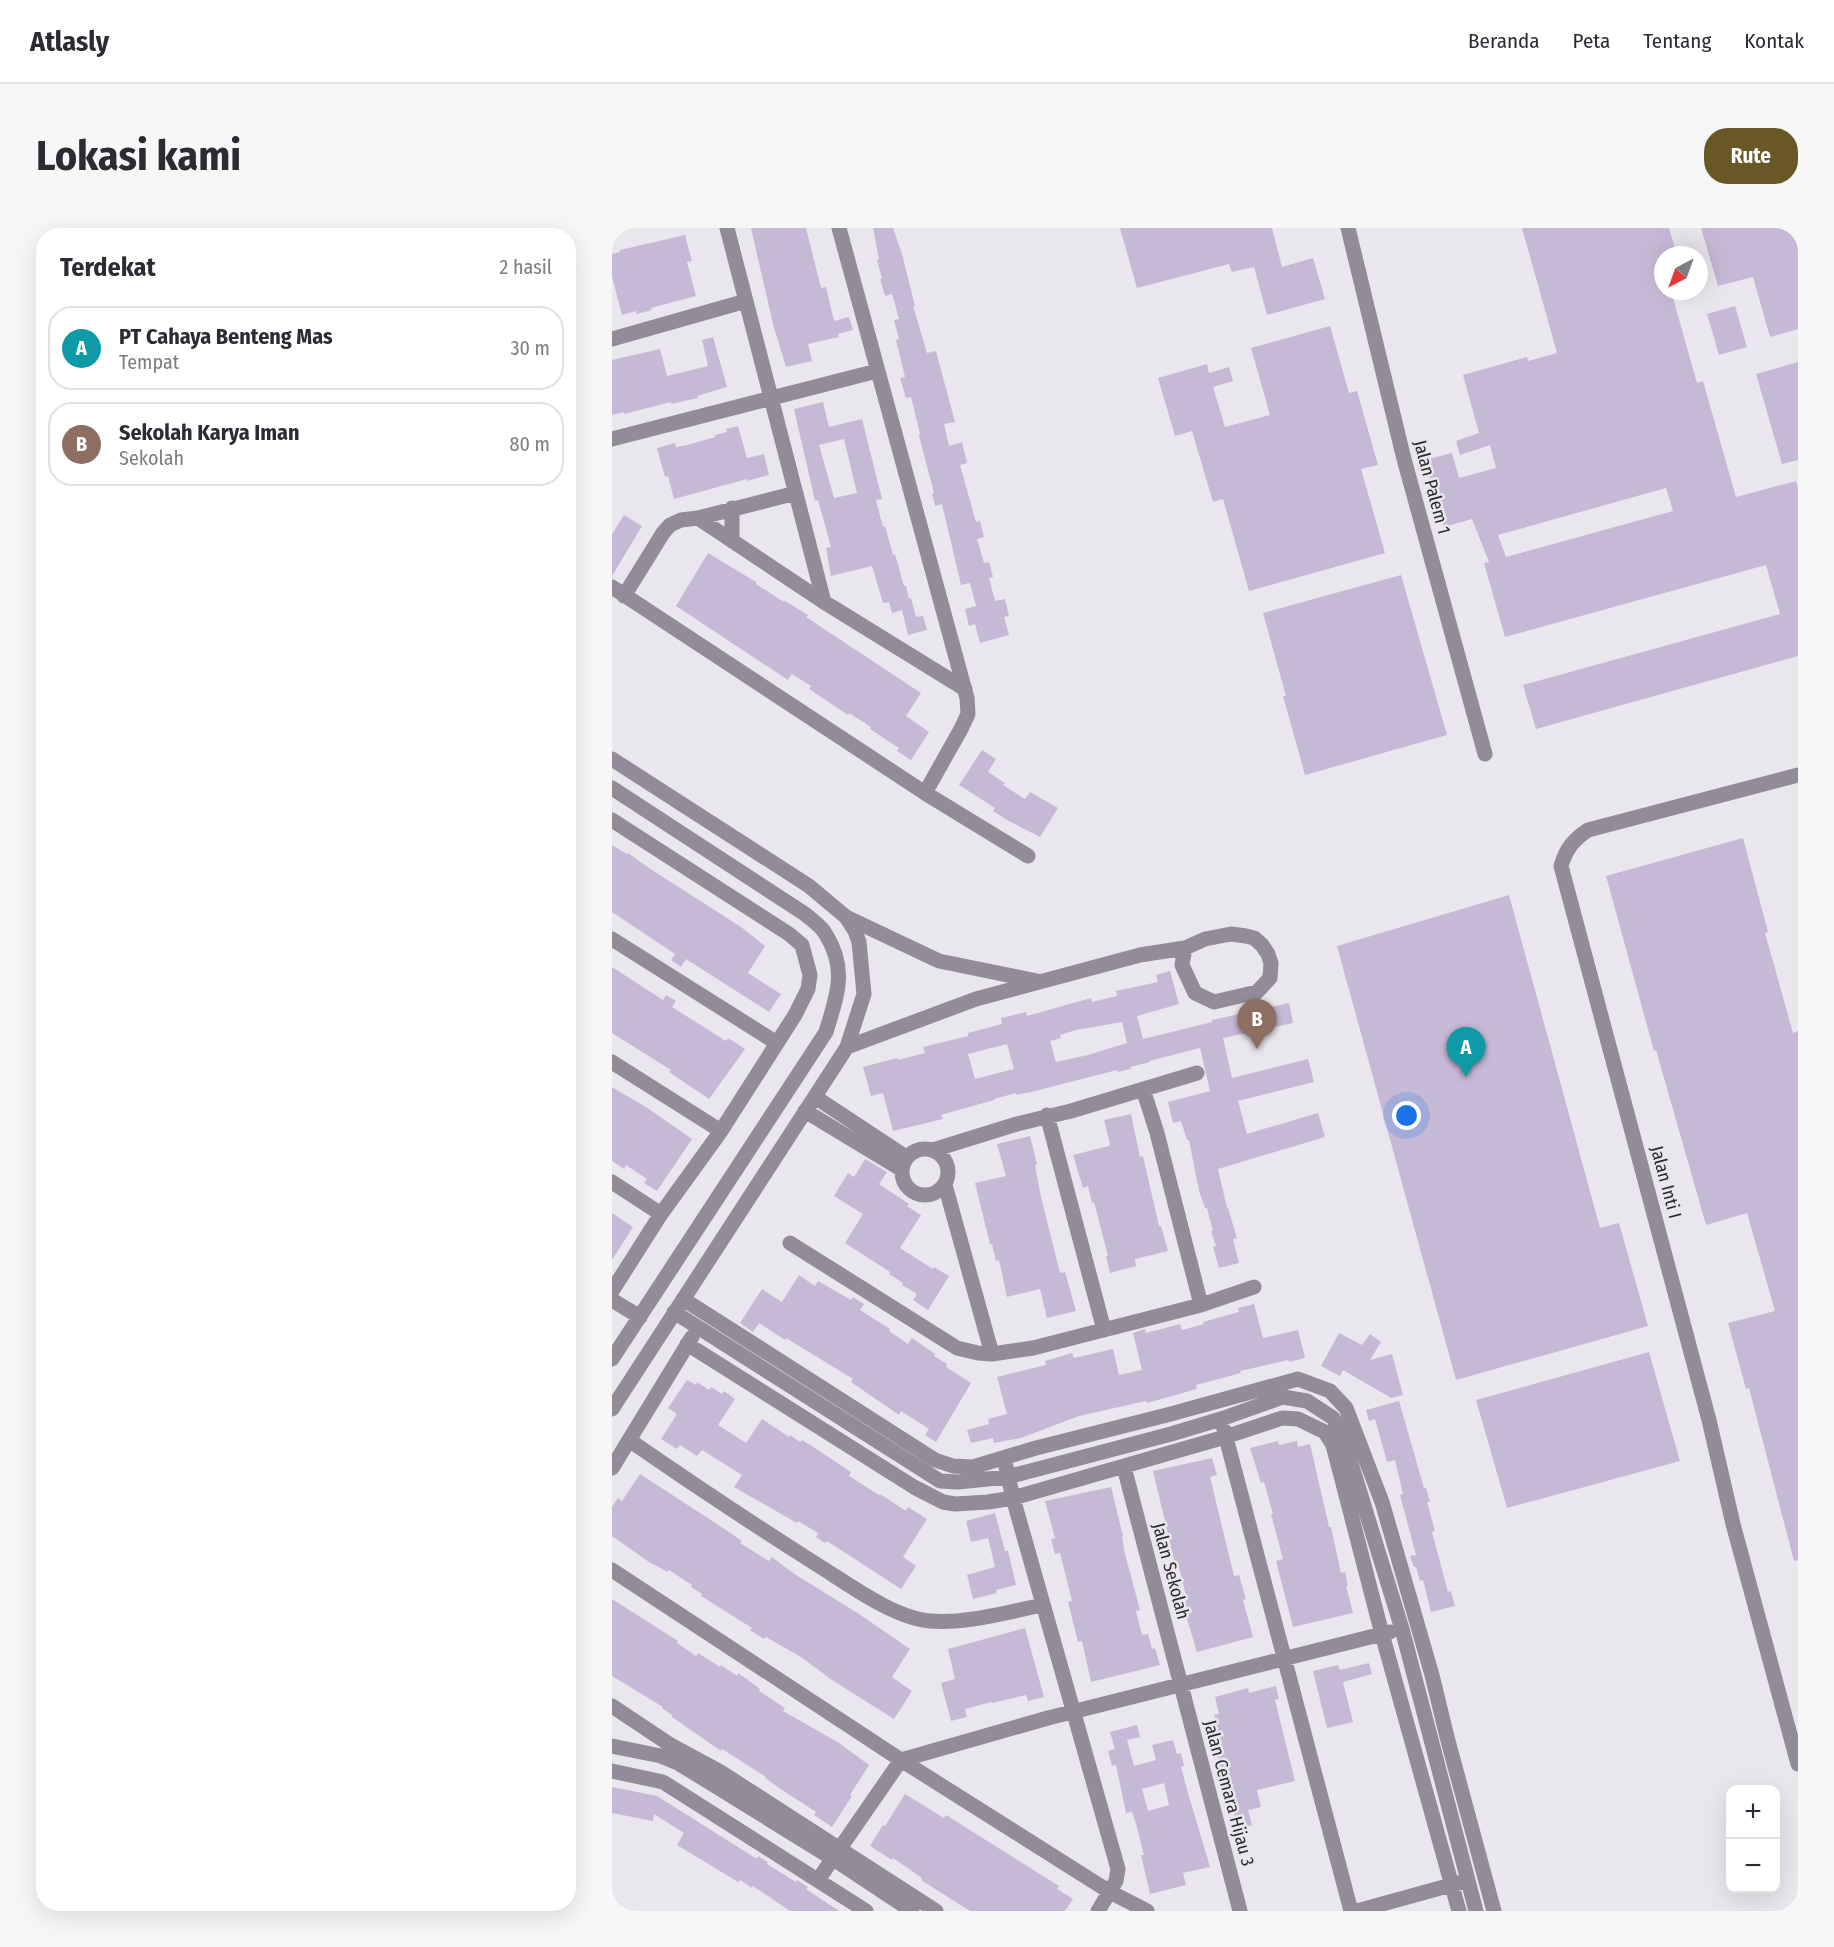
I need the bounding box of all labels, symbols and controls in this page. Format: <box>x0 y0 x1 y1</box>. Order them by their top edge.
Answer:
text: Atlasly <box>30 25 109 58</box>
text: Beranda <box>1468 28 1540 54</box>
text: Peta <box>1573 28 1610 54</box>
text: Tentang <box>1643 28 1711 54</box>
text: Kontak <box>1744 28 1804 54</box>
button: Rute <box>1704 128 1798 184</box>
text: Lokasi kami <box>36 131 241 181</box>
north arrow <box>1654 246 1708 300</box>
text: Terdekat <box>60 252 156 283</box>
text: 2 hasil <box>499 255 552 279</box>
text: PT Cahaya Benteng Mas <box>119 323 333 350</box>
text: A <box>76 336 87 360</box>
text: 30 m <box>510 336 550 360</box>
text: Tempat <box>119 350 179 374</box>
text: Sekolah Karya Iman <box>119 419 299 446</box>
text: B <box>76 432 87 456</box>
text: 80 m <box>510 432 550 456</box>
street label: Jalan Palem 1 <box>1409 438 1455 536</box>
text: Sekolah <box>119 446 184 470</box>
pin: B <box>1238 1000 1276 1049</box>
pin: A <box>1446 1028 1486 1077</box>
your location <box>1392 1101 1421 1130</box>
street label: Jalan Inti I <box>1646 1143 1686 1221</box>
street label: Jalan Sekolah <box>1148 1520 1194 1622</box>
street label: Jalan Cemara Hijau 3 <box>1199 1717 1259 1869</box>
map controls <box>1726 1785 1780 1893</box>
button: + <box>1726 1785 1780 1839</box>
button: − <box>1726 1839 1780 1893</box>

